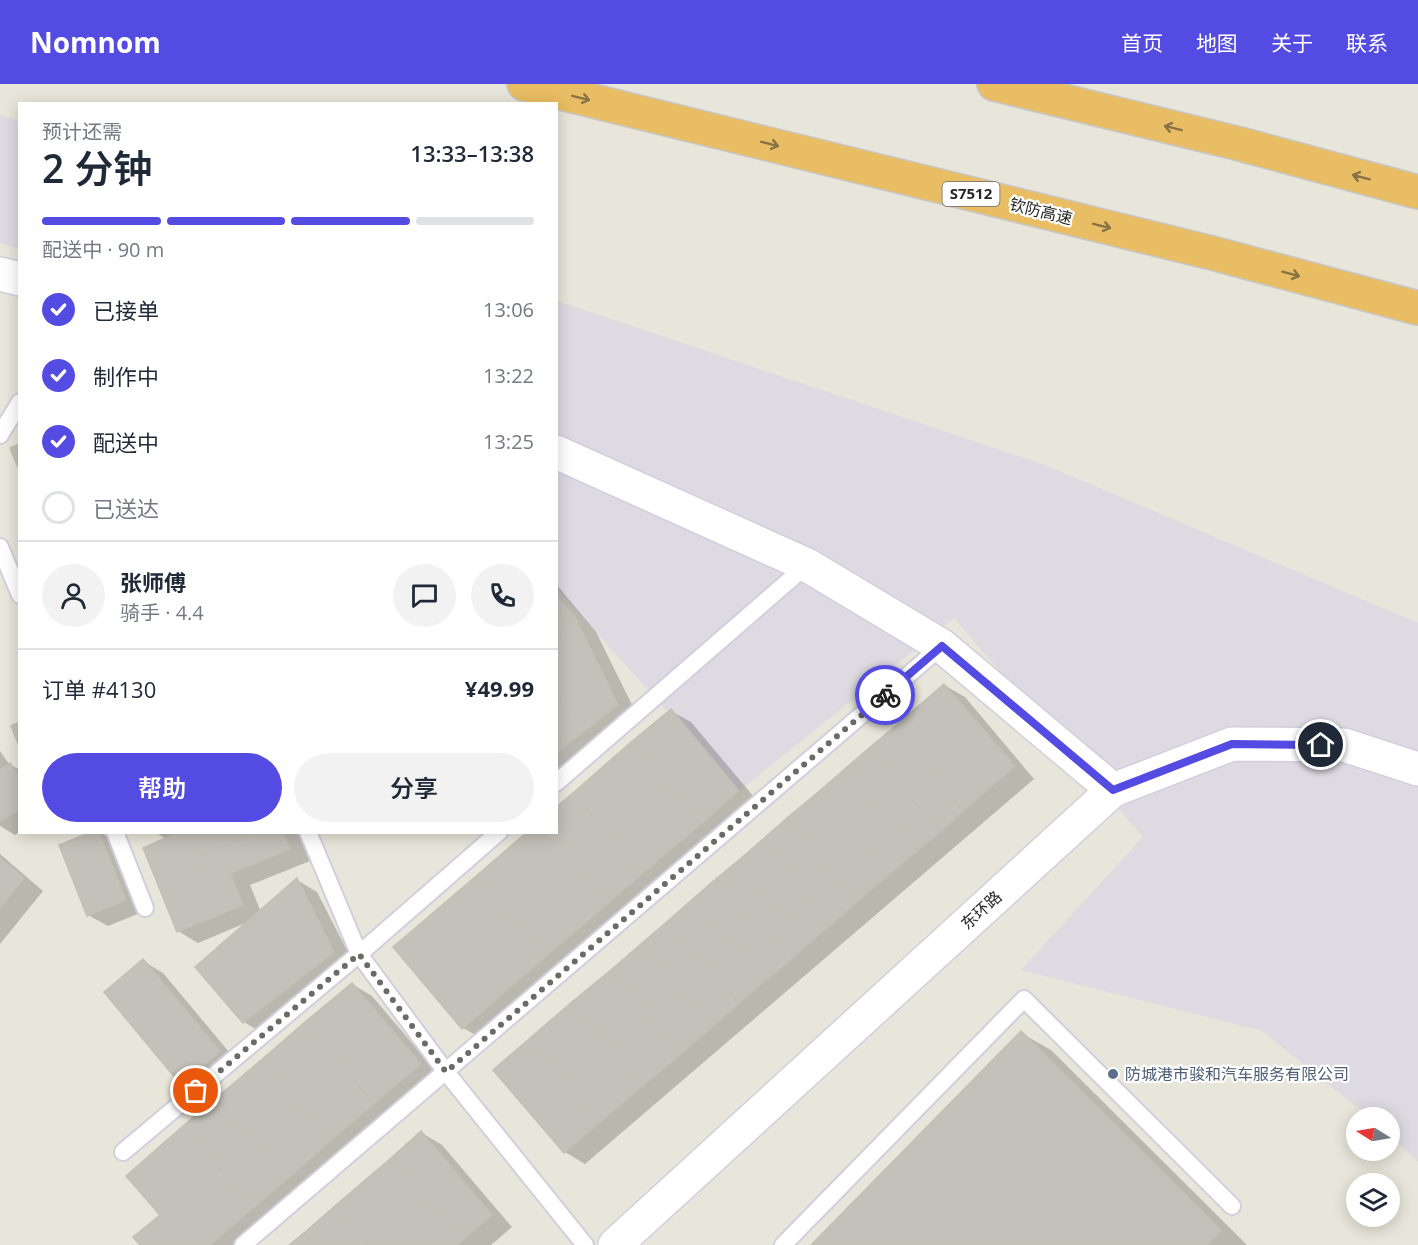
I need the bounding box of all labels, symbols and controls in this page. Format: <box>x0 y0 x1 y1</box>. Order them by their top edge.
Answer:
text: Nomnom <box>30 23 161 61</box>
text: 首页 <box>1121 29 1163 57</box>
text: 地图 <box>1196 29 1238 57</box>
text: 关于 <box>1271 29 1313 57</box>
text: 联系 <box>1346 29 1388 57</box>
one-way arrow <box>571 92 590 104</box>
text: 预计还需 <box>42 118 122 145</box>
one-way arrow <box>1164 121 1183 133</box>
text: 13:33–13:38 <box>410 138 534 168</box>
one-way arrow <box>760 139 779 151</box>
text: 2 分钟 <box>42 141 152 194</box>
one-way arrow <box>1352 171 1371 182</box>
road number: S7512 <box>942 182 1000 206</box>
street label: 钦防高速 <box>1007 193 1075 229</box>
one-way arrow <box>1092 221 1111 233</box>
text: 配送中 · 90 m <box>42 236 164 263</box>
one-way arrow <box>1281 269 1300 280</box>
icon: check <box>42 293 75 326</box>
text: 已接单 <box>93 295 159 325</box>
text: 13:06 <box>483 296 534 323</box>
icon: check <box>42 359 75 392</box>
text: 制作中 <box>93 361 159 391</box>
text: 13:22 <box>483 362 534 389</box>
icon: check <box>42 425 75 458</box>
text: 配送中 <box>93 427 159 457</box>
text: 13:25 <box>483 428 534 455</box>
text: 已送达 <box>93 493 159 523</box>
button: person <box>42 564 105 627</box>
button: chat <box>393 564 456 627</box>
button: phone <box>471 564 534 627</box>
text: 张师傅 <box>120 567 186 597</box>
text: 骑手 · 4.4 <box>120 599 204 626</box>
courier <box>855 665 915 725</box>
text: ¥49.99 <box>465 673 534 703</box>
text: 订单 #4130 <box>42 674 156 704</box>
icon: bike <box>869 679 902 712</box>
pin <box>1295 719 1346 770</box>
icon: home <box>1304 728 1337 761</box>
button: 帮助 <box>42 753 282 822</box>
button: 分享 <box>294 753 534 822</box>
street label: 东环路 <box>956 886 1006 934</box>
place label: 防城港市骏和汽车服务有限公司 <box>1125 1063 1349 1085</box>
pin <box>170 1065 221 1116</box>
marker: 防城港市骏和汽车服务有限公司 <box>1106 1067 1120 1081</box>
icon: bag <box>179 1074 212 1107</box>
north arrow <box>1346 1107 1400 1161</box>
map controls <box>1346 1107 1400 1227</box>
button: layers <box>1346 1173 1400 1227</box>

